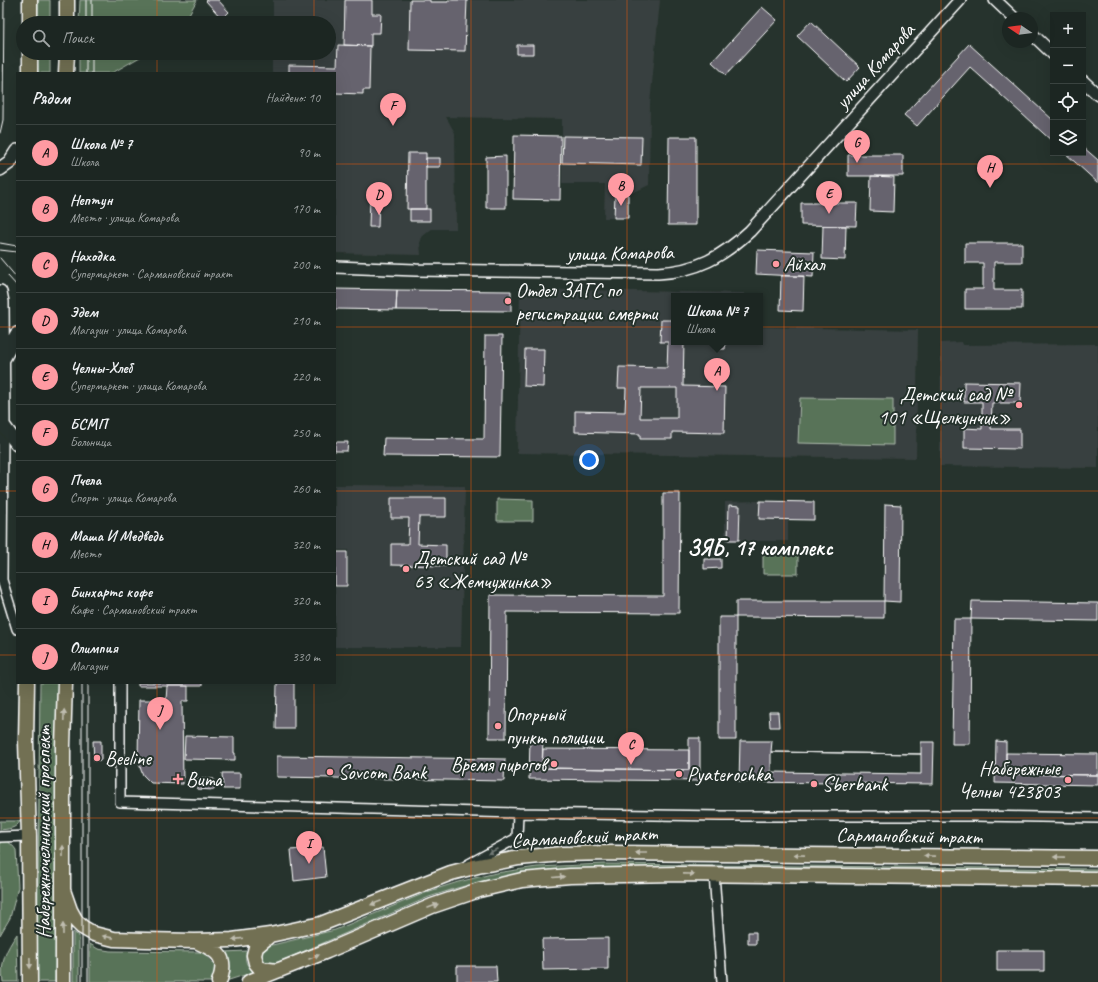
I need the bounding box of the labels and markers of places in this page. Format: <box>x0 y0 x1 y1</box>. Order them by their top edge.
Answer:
pin: F <box>380 93 406 126</box>
pin: G <box>844 130 870 163</box>
pin: H <box>977 155 1003 188</box>
pin: B <box>608 173 634 206</box>
pin: E <box>816 181 842 214</box>
pin: D <box>366 182 392 215</box>
place label: Айхал <box>784 252 827 277</box>
marker: Айхал <box>771 259 781 269</box>
place label: Отдел ЗАГС по регистрации смерти <box>516 278 659 326</box>
marker: Отдел ЗАГС по регистрации смерти <box>503 296 513 306</box>
pin: A <box>704 358 730 391</box>
place label: Детский сад № 101 «Щелкунчик» <box>878 382 1015 430</box>
marker: Детский сад № 101 «Щелкунчик» <box>1014 400 1024 410</box>
place label: Детский сад № 63 «Жемчужинка» <box>414 546 552 594</box>
marker: Детский сад № 63 «Жемчужинка» <box>401 564 411 574</box>
pin: J <box>147 697 173 730</box>
place label: Опорный пункт полиции <box>506 702 605 750</box>
marker: Опорный пункт полиции <box>493 721 503 731</box>
pin: C <box>618 732 644 765</box>
place label: Beeline <box>105 746 153 771</box>
place label: Время пирогов <box>451 752 550 777</box>
marker: Beeline <box>92 753 102 763</box>
place label: Набережные Челны 423803 <box>959 756 1062 804</box>
marker: Время пирогов <box>549 759 559 769</box>
place label: Sovcom Bank <box>338 760 428 785</box>
place label: Pyaterochka <box>687 762 772 787</box>
place label: Вита <box>186 767 224 792</box>
marker: Sovcom Bank <box>325 767 335 777</box>
marker: Pyaterochka <box>674 769 684 779</box>
place label: Sberbank <box>822 772 889 797</box>
marker: Вита <box>173 774 183 784</box>
marker: Набережные Челны 423803 <box>1063 775 1073 785</box>
marker: Sberbank <box>809 779 819 789</box>
pin: I <box>296 831 322 864</box>

